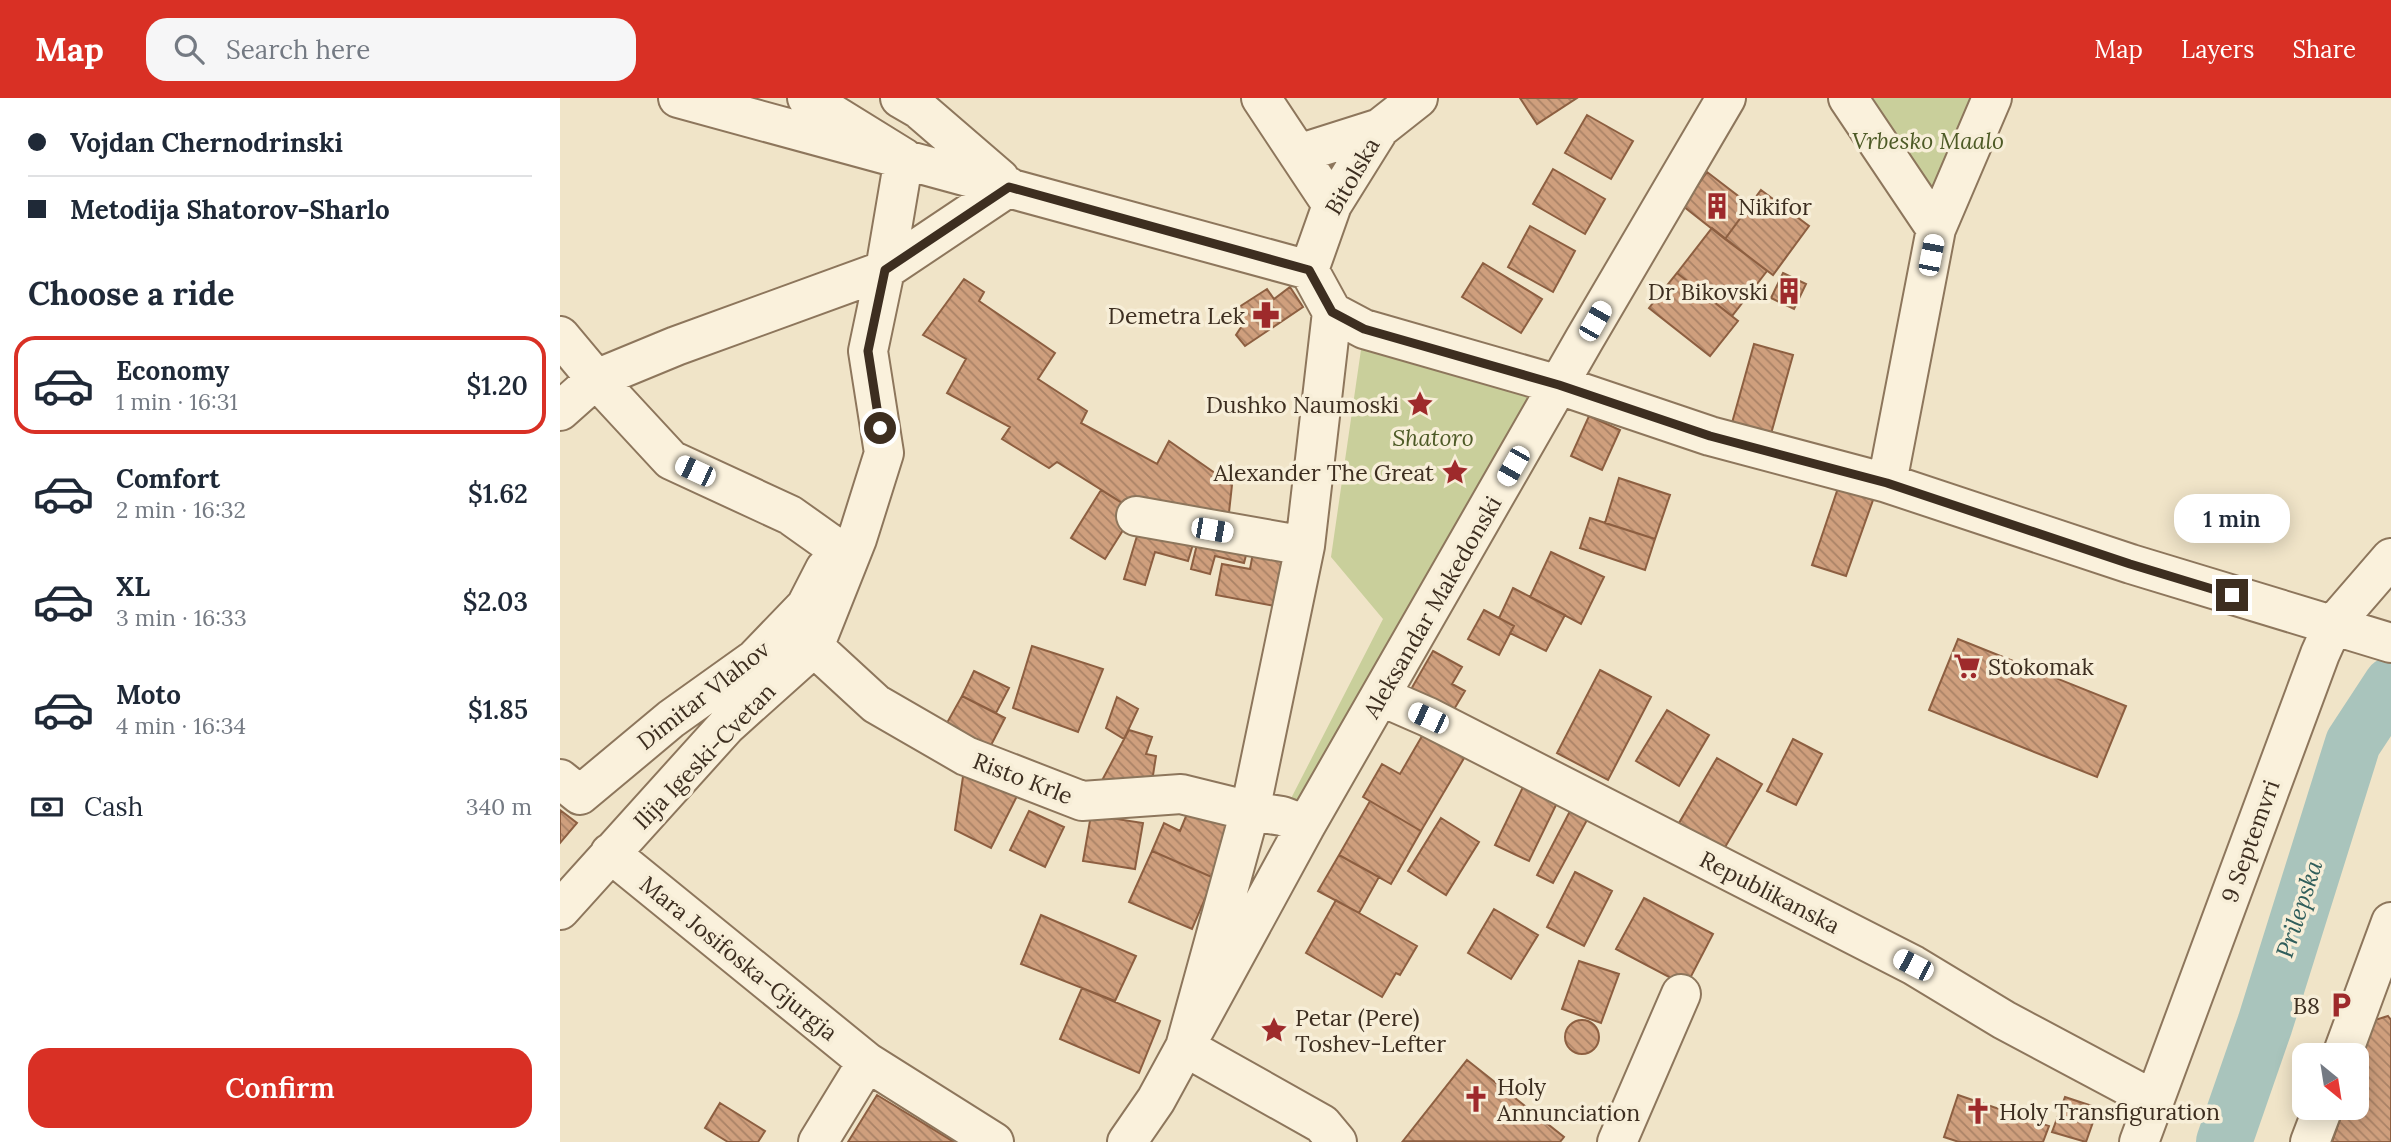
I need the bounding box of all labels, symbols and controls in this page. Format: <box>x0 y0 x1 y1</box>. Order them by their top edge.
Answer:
search box <box>146 18 636 81</box>
text: Map <box>35 28 104 70</box>
icon: search <box>170 30 208 68</box>
text: Search here <box>226 33 370 66</box>
text: Map <box>2094 34 2143 65</box>
text: Layers <box>2181 34 2254 65</box>
text: Share <box>2292 34 2356 65</box>
text: Vojdan Chernodrinski <box>70 126 343 159</box>
park label: Vrbesko Maalo <box>1852 126 2004 155</box>
street label: Bitolska <box>1318 132 1386 220</box>
building icon: Nikifor <box>1702 191 1732 221</box>
place label: Nikifor <box>1738 192 1812 221</box>
text: Metodija Shatorov-Sharlo <box>70 193 390 226</box>
car <box>1917 232 1946 278</box>
text: Choose a ride <box>28 273 235 314</box>
building icon: Dr Bikovski <box>1774 276 1804 306</box>
place label: Dr Bikovski <box>1648 277 1768 306</box>
car <box>1576 298 1615 344</box>
pharmacy icon: Demetra Lek <box>1251 300 1281 330</box>
place label: Demetra Lek <box>1108 301 1246 330</box>
icon: car <box>32 354 95 417</box>
text: Economy <box>116 354 229 387</box>
text: $1.20 <box>467 369 528 402</box>
text: 1 min · 16:31 <box>116 387 238 416</box>
place icon: Dushko Naumoski <box>1405 389 1435 419</box>
place label: Dushko Naumoski <box>1206 390 1399 419</box>
route start <box>864 412 896 444</box>
park label: Shatoro <box>1392 423 1474 452</box>
car <box>1494 443 1533 489</box>
car <box>672 453 719 489</box>
place icon: Alexander The Great <box>1440 457 1470 487</box>
place label: Alexander The Great <box>1212 458 1434 487</box>
icon: car <box>32 462 95 525</box>
text: Comfort <box>116 462 220 495</box>
text: $1.62 <box>468 477 528 510</box>
street label: Aleksandar Makedonski <box>1356 491 1507 724</box>
callout: 1 min <box>2174 494 2290 542</box>
text: 2 min · 16:32 <box>116 495 246 524</box>
text: 1 min <box>2203 504 2261 533</box>
car <box>1190 516 1235 544</box>
icon: car <box>32 570 95 633</box>
text: XL <box>116 570 150 603</box>
route end <box>2216 579 2248 611</box>
text: $2.03 <box>463 585 528 618</box>
text: 3 min · 16:33 <box>116 603 247 632</box>
street label: Dimitar Vlahov <box>631 634 775 756</box>
supermarket icon: Stokomak <box>1952 651 1982 681</box>
place label: Stokomak <box>1988 652 2094 681</box>
street label: Ilija Igeski-Cvetan <box>627 677 781 835</box>
icon: car <box>32 678 95 741</box>
text: Moto <box>116 678 181 711</box>
text: $1.85 <box>468 693 528 726</box>
car <box>1405 700 1452 736</box>
text: 4 min · 16:34 <box>116 711 246 740</box>
street label: Risto Krle <box>969 746 1077 810</box>
street label: 9 Septemvri <box>2214 776 2286 906</box>
icon: cash <box>28 788 66 826</box>
text: Cash <box>84 790 143 823</box>
text: 340 m <box>466 792 532 821</box>
street label: Republikanska <box>1695 844 1845 940</box>
water label: Prilepska <box>2269 855 2330 962</box>
street label: Mara Josifoska-Gjurgja <box>634 869 844 1047</box>
car <box>1890 946 1937 984</box>
parking icon: B8 <box>2326 990 2356 1020</box>
place label: B8 <box>2293 991 2320 1020</box>
place label: Petar (Pere) Toshev-Lefter <box>1295 1003 1446 1058</box>
place icon: Petar (Pere) Toshev-Lefter <box>1259 1015 1289 1045</box>
north arrow <box>2292 1043 2370 1120</box>
map controls <box>2292 1043 2369 1120</box>
button: Confirm <box>28 1048 532 1128</box>
place label: Holy Annunciation <box>1496 1072 1640 1127</box>
church icon: Holy Annunciation <box>1461 1084 1491 1114</box>
church icon: Holy Transfiguration <box>1963 1096 1993 1126</box>
place label: Holy Transfiguration <box>1999 1097 2220 1126</box>

